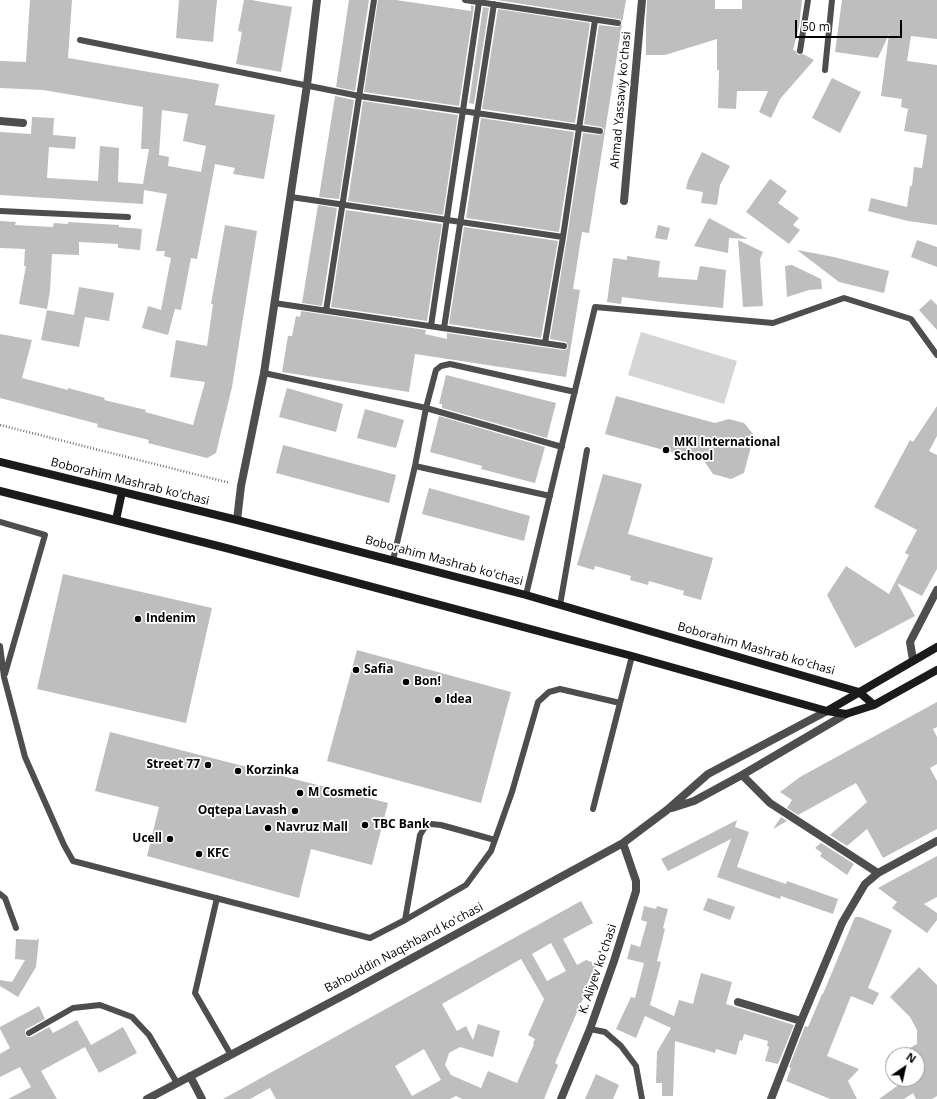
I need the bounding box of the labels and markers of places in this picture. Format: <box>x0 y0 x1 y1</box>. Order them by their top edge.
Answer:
place label: MKI International School <box>674 436 780 464</box>
marker: MKI International School <box>661 445 671 455</box>
place label: Indenim <box>146 612 196 626</box>
marker: Indenim <box>133 614 143 624</box>
place label: Safia <box>364 663 393 677</box>
marker: Safia <box>351 665 361 675</box>
place label: Bon! <box>414 675 441 689</box>
marker: Bon! <box>401 677 411 687</box>
place label: Idea <box>446 693 472 707</box>
marker: Idea <box>433 695 443 705</box>
place label: Street 77 <box>147 758 200 772</box>
marker: Street 77 <box>203 760 213 770</box>
place label: Korzinka <box>246 764 299 778</box>
marker: Korzinka <box>233 766 243 776</box>
place label: M Cosmetic <box>308 786 377 800</box>
marker: M Cosmetic <box>295 788 305 798</box>
place label: Oqtepa Lavash <box>198 804 287 818</box>
marker: Oqtepa Lavash <box>290 806 300 816</box>
place label: TBC Bank <box>373 818 429 832</box>
marker: TBC Bank <box>360 820 370 830</box>
place label: Navruz Mall <box>276 821 348 835</box>
marker: Navruz Mall <box>263 823 273 833</box>
place label: Ucell <box>132 832 162 846</box>
marker: Ucell <box>165 834 175 844</box>
place label: KFC <box>207 847 229 861</box>
marker: KFC <box>194 849 204 859</box>

